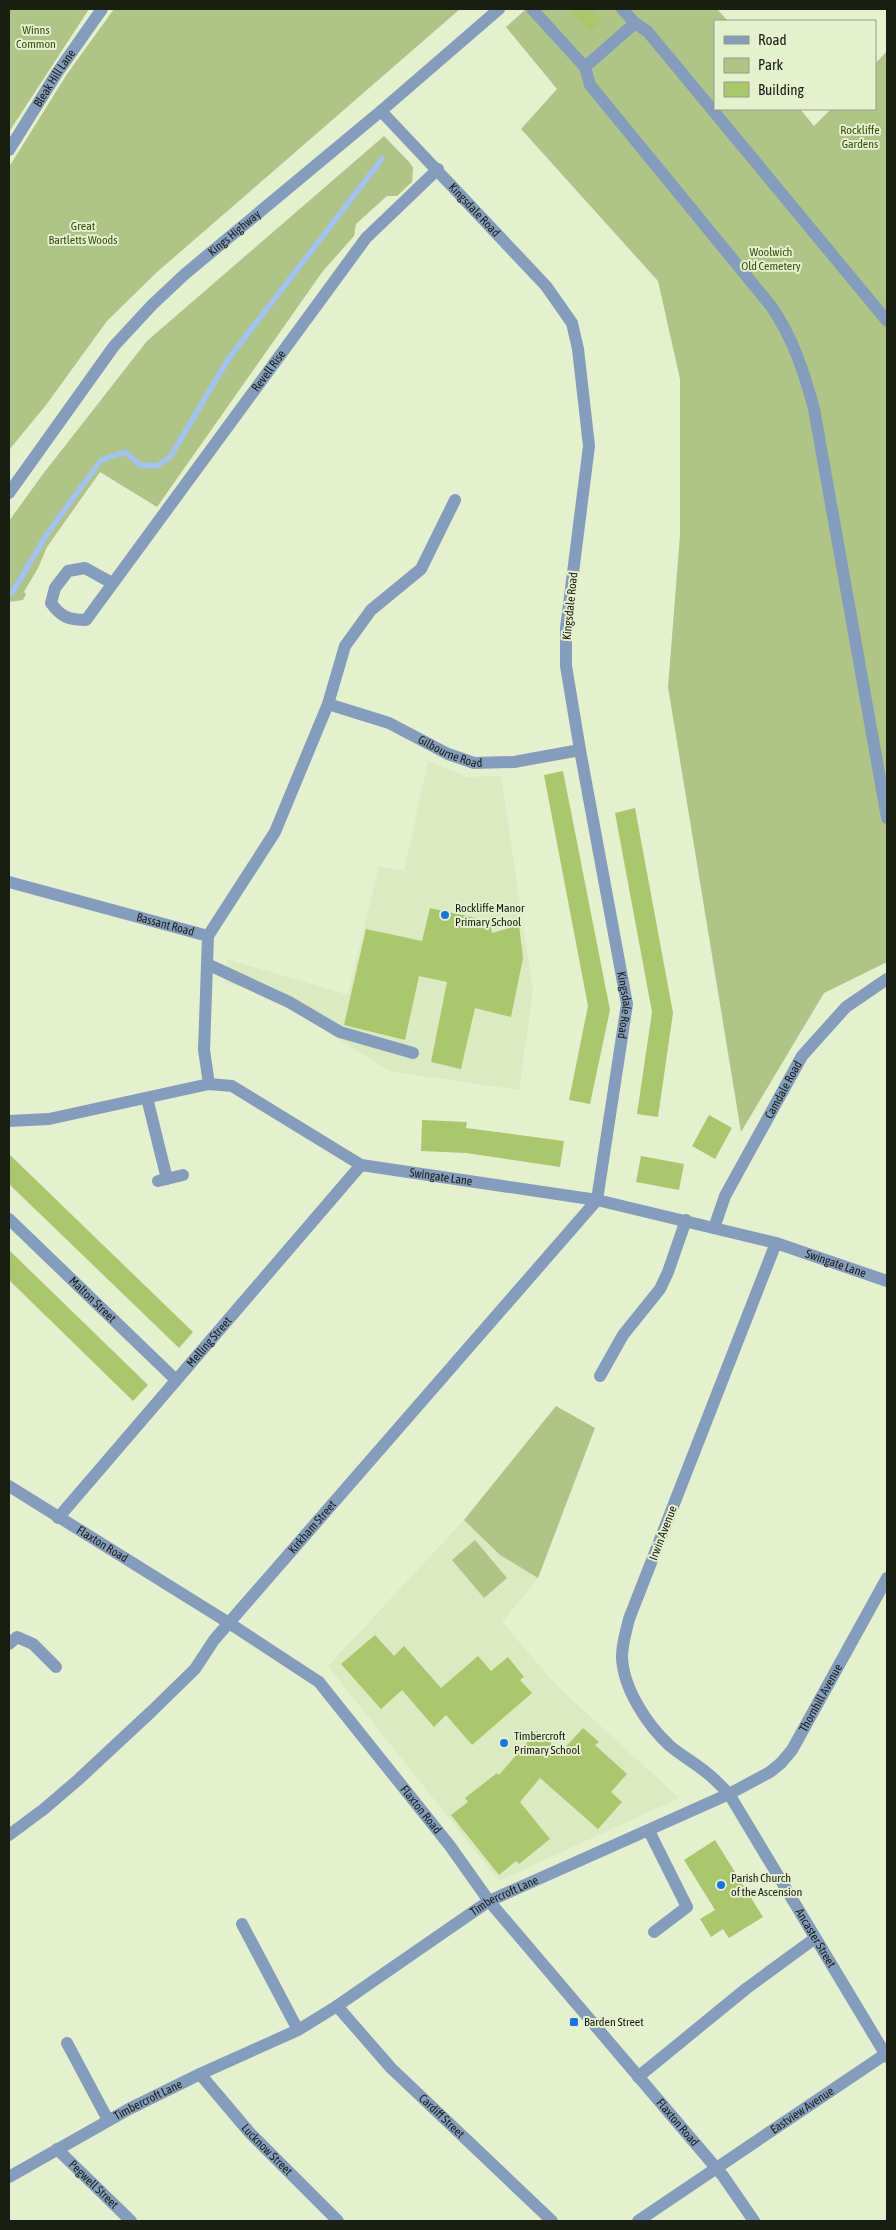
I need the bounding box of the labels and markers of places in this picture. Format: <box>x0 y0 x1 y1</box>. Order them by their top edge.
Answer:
place label: Rockliffe Manor Primary School <box>455 901 525 929</box>
marker: Rockliffe Manor Primary School <box>439 909 451 921</box>
place label: Timbercroft Primary School <box>514 1729 581 1757</box>
marker: Timbercroft Primary School <box>498 1737 510 1749</box>
place label: Parish Church of the Ascension <box>731 1871 802 1899</box>
marker: Parish Church of the Ascension <box>715 1879 727 1891</box>
place label: Barden Street <box>584 2015 644 2029</box>
marker: Barden Street <box>568 2016 580 2028</box>

